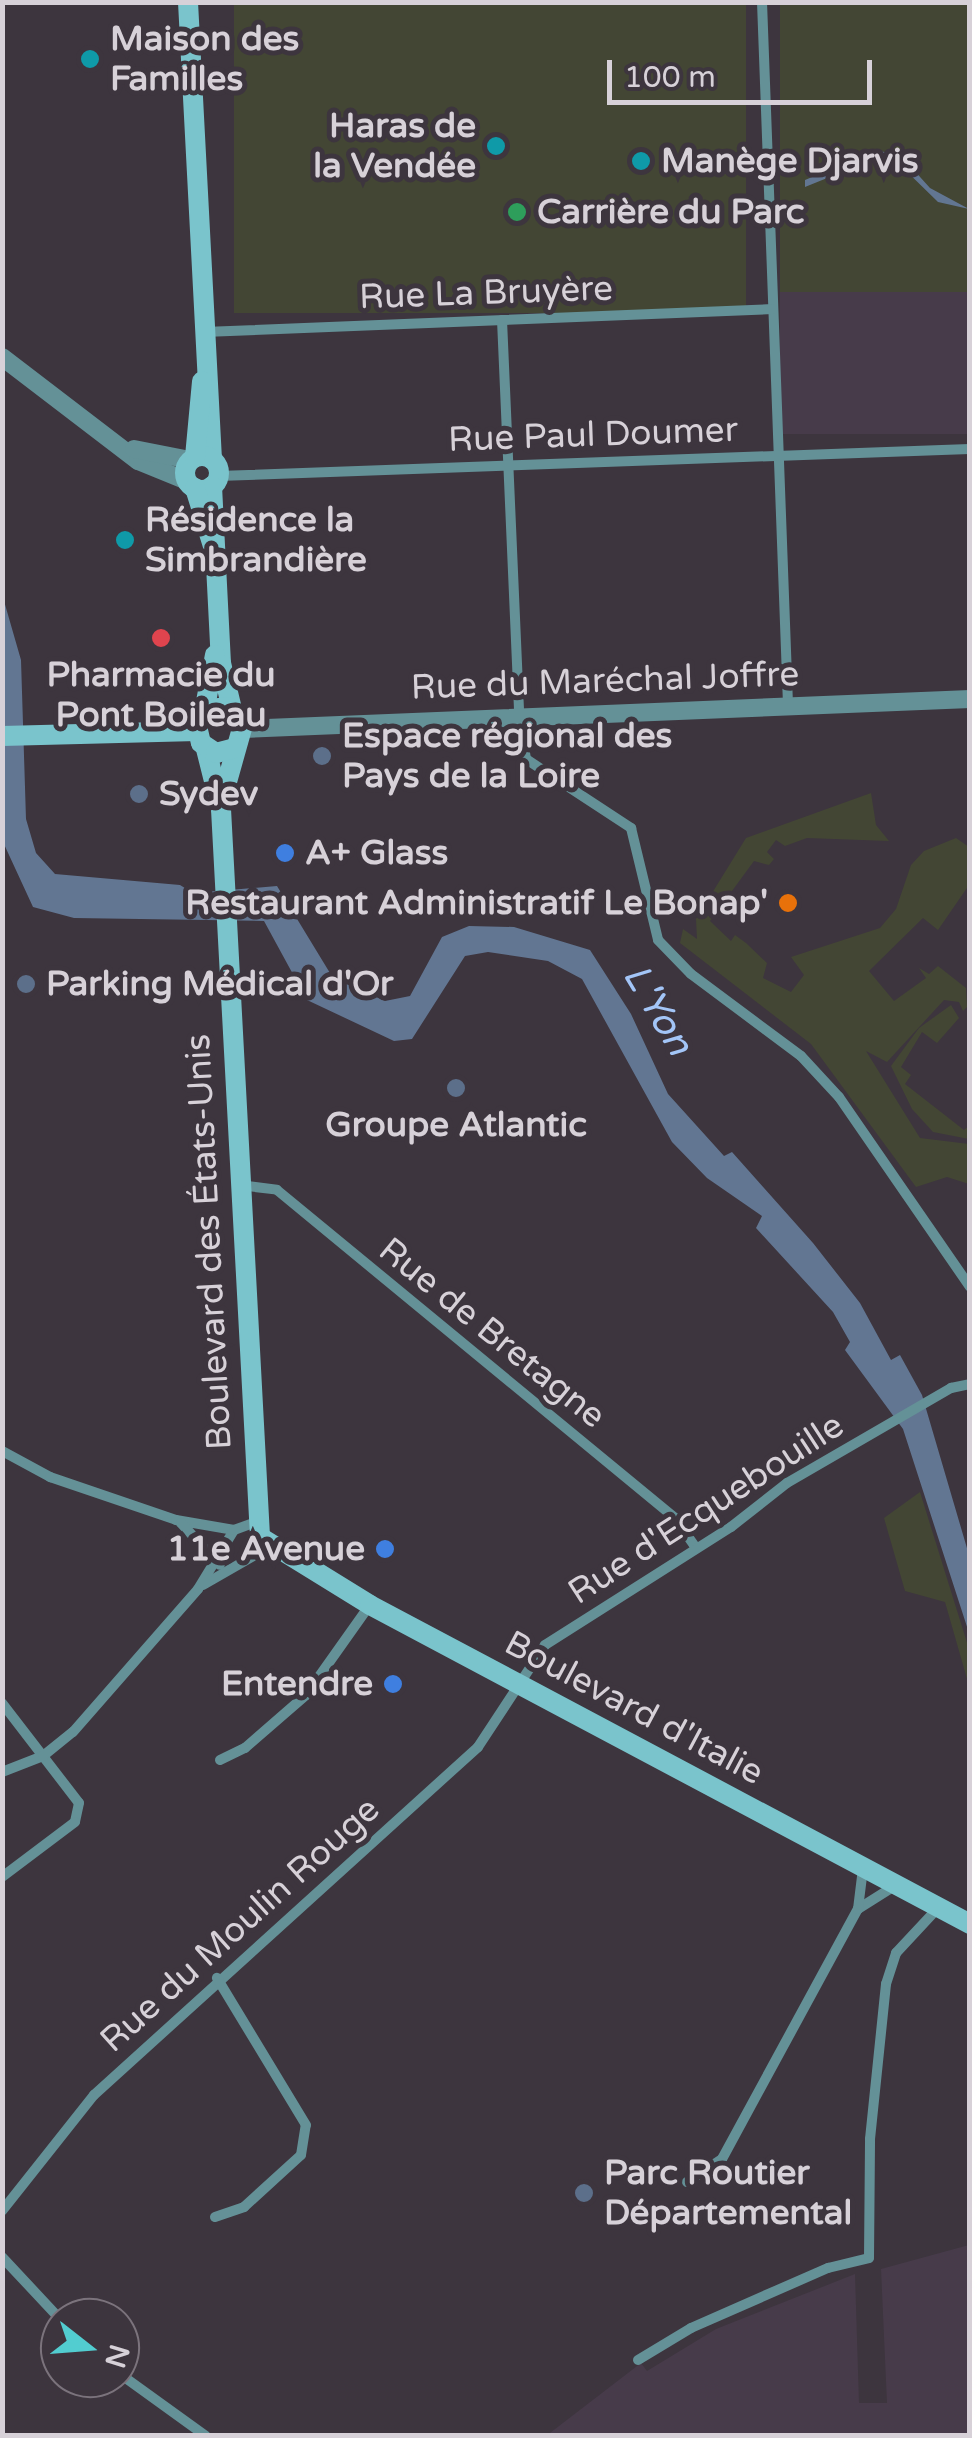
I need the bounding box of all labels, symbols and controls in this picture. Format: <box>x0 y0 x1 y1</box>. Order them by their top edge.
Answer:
place label: Maison des Familles <box>110 18 299 100</box>
scale bar <box>612 40 877 102</box>
marker: Maison des Familles <box>79 48 101 70</box>
text: 100 m <box>624 59 716 96</box>
place label: Haras de la Vendée <box>313 105 476 187</box>
marker: Haras de la Vendée <box>485 135 507 157</box>
place label: Manège Djarvis <box>661 140 919 182</box>
marker: Manège Djarvis <box>630 150 652 172</box>
place label: Carrière du Parc <box>537 191 804 233</box>
marker: Carrière du Parc <box>506 201 528 223</box>
street label: Rue La Bruyère <box>358 268 614 318</box>
street label: Rue Paul Doumer <box>447 409 739 461</box>
place label: Résidence la Simbrandière <box>145 499 367 581</box>
marker: Résidence la Simbrandière <box>114 529 136 551</box>
marker: Pharmacie du Pont Boileau <box>150 627 172 649</box>
street label: Rue du Maréchal Joffre <box>410 653 800 709</box>
place label: Pharmacie du Pont Boileau <box>46 654 276 736</box>
place label: Espace régional des Pays de la Loire <box>342 715 672 797</box>
marker: Espace régional des Pays de la Loire <box>311 745 333 767</box>
place label: Sydev <box>159 773 258 815</box>
marker: Sydev <box>128 783 150 805</box>
place label: A+ Glass <box>305 832 448 874</box>
marker: A+ Glass <box>274 842 296 864</box>
place label: Restaurant Administratif Le Bonap' <box>185 882 768 924</box>
marker: Restaurant Administratif Le Bonap' <box>777 892 799 914</box>
water label: L'Yon <box>612 956 702 1064</box>
place label: Parking Médical d'Or <box>46 963 393 1005</box>
marker: Parking Médical d'Or <box>15 973 37 995</box>
street label: Boulevard des États-Unis <box>177 1033 241 1451</box>
marker: Groupe Atlantic <box>445 1077 467 1099</box>
place label: Groupe Atlantic <box>325 1104 587 1146</box>
street label: Rue de Bretagne <box>370 1229 614 1437</box>
street label: Rue d'Ecquebouille <box>561 1404 851 1614</box>
place label: 11e Avenue <box>167 1528 365 1570</box>
marker: 11e Avenue <box>374 1538 396 1560</box>
street label: Boulevard d'Italie <box>498 1622 770 1794</box>
place label: Entendre <box>221 1663 373 1705</box>
marker: Entendre <box>382 1673 404 1695</box>
street label: Rue du Moulin Rouge <box>92 1789 388 2061</box>
place label: Parc Routier Départemental <box>604 2152 852 2234</box>
marker: Parc Routier Départemental <box>573 2182 595 2204</box>
north arrow <box>40 2298 140 2398</box>
text: N <box>97 2340 136 2372</box>

